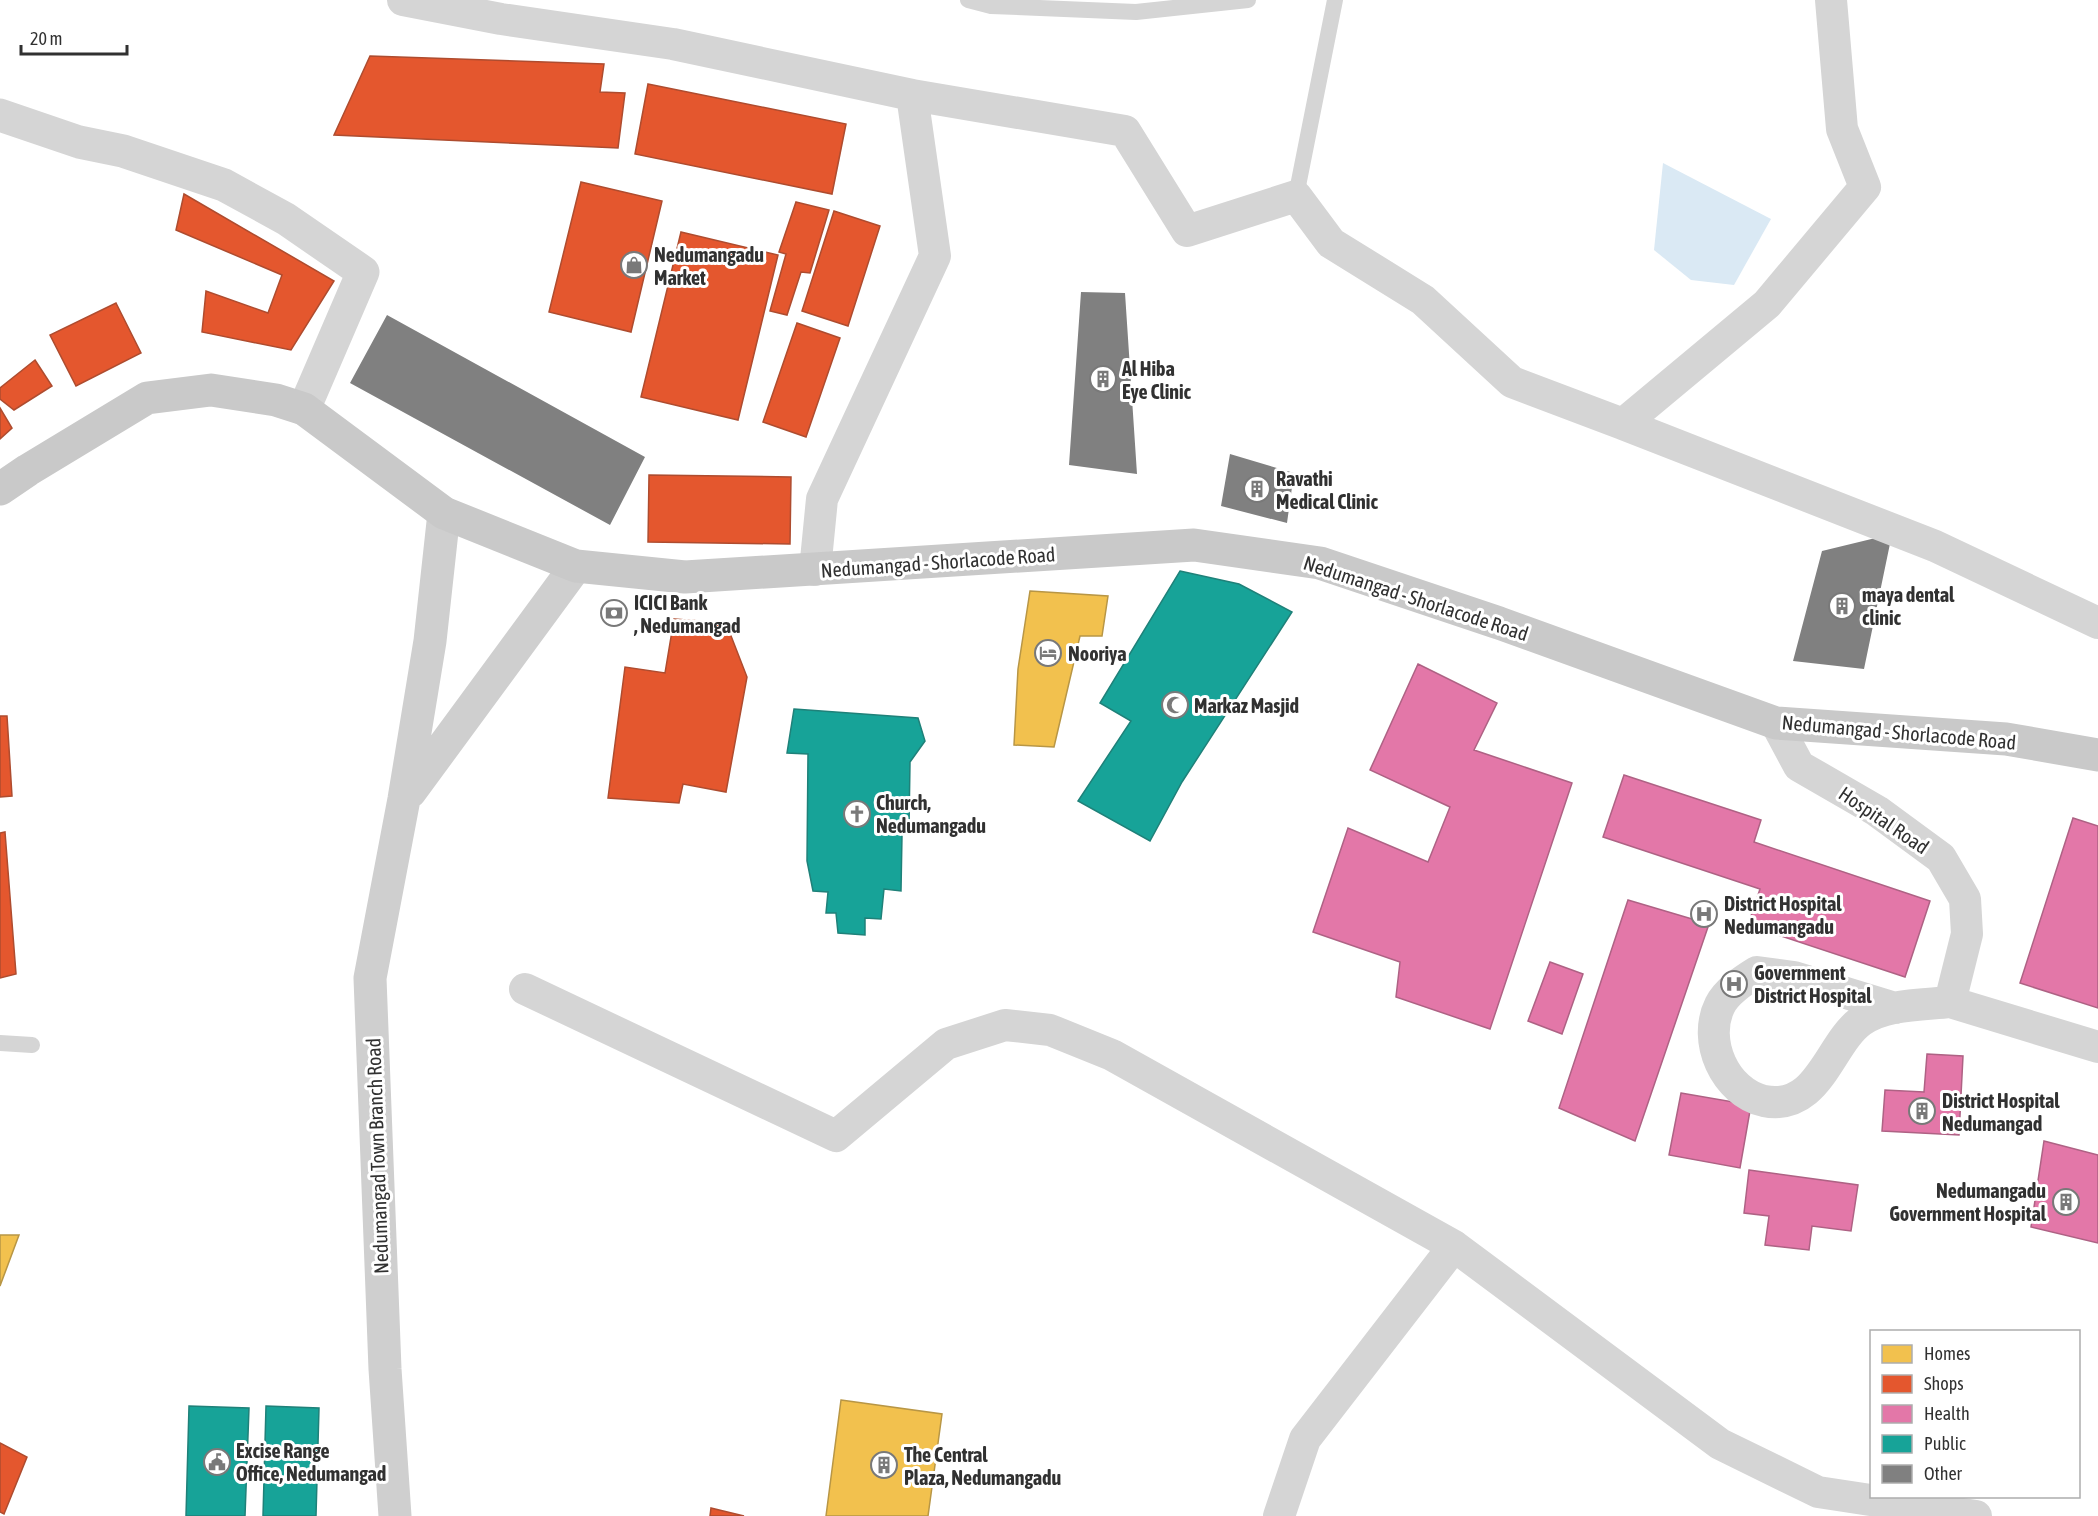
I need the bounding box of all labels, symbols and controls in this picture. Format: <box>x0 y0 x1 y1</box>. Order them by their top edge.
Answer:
scale bar <box>21 18 128 56</box>
text: 20 m <box>30 28 62 49</box>
place label: Nedumangadu Market <box>654 243 764 289</box>
shop icon: Nedumangadu Market <box>619 250 649 280</box>
place label: Al Hiba Eye Clinic <box>1121 357 1192 403</box>
building icon: Al Hiba Eye Clinic <box>1088 364 1118 394</box>
place label: Ravathi Medical Clinic <box>1276 467 1378 513</box>
building icon: Ravathi Medical Clinic <box>1242 474 1272 504</box>
street label: Nedumangad - Shorlacode Road <box>820 542 1056 582</box>
street label: Nedumangad - Shorlacode Road <box>1301 551 1531 645</box>
place label: maya dental clinic <box>1862 583 1955 629</box>
place label: ICICI Bank , Nedumangad <box>633 591 741 637</box>
building icon: maya dental clinic <box>1827 591 1857 621</box>
bank icon: ICICI Bank , Nedumangad <box>599 598 629 628</box>
hotel icon: Nooriya <box>1033 638 1063 668</box>
place label: Nooriya <box>1068 642 1126 665</box>
mosque icon: Markaz Masjid <box>1160 690 1190 720</box>
place label: Markaz Masjid <box>1194 694 1299 717</box>
street label: Nedumangad - Shorlacode Road <box>1781 710 2017 754</box>
street label: Hospital Road <box>1835 782 1933 858</box>
place label: Church, Nedumangadu <box>876 791 986 837</box>
church icon: Church, Nedumangadu <box>842 799 872 829</box>
place label: District Hospital Nedumangadu <box>1724 892 1842 938</box>
hospital icon: District Hospital Nedumangadu <box>1689 899 1719 929</box>
place label: Government District Hospital <box>1754 961 1872 1007</box>
hospital icon: Government District Hospital <box>1719 969 1749 999</box>
street label: Nedumangad Town Branch Road <box>361 1038 393 1274</box>
place label: District Hospital Nedumangad <box>1942 1089 2060 1135</box>
building icon: District Hospital Nedumangad <box>1907 1096 1937 1126</box>
place label: Nedumangadu Government Hospital <box>1889 1179 2047 1225</box>
building icon: Nedumangadu Government Hospital <box>2051 1187 2081 1217</box>
legend <box>1870 1330 2080 1498</box>
text: Homes <box>1924 1343 1970 1364</box>
text: Shops <box>1924 1373 1964 1394</box>
text: Health <box>1924 1403 1970 1424</box>
text: Public <box>1924 1433 1966 1454</box>
place label: Excise Range Office, Nedumangad <box>236 1439 386 1485</box>
place label: The Central Plaza, Nedumangadu <box>904 1443 1061 1489</box>
public building icon: Excise Range Office, Nedumangad <box>202 1447 232 1477</box>
building icon: The Central Plaza, Nedumangadu <box>869 1450 899 1480</box>
text: Other <box>1924 1463 1963 1484</box>

